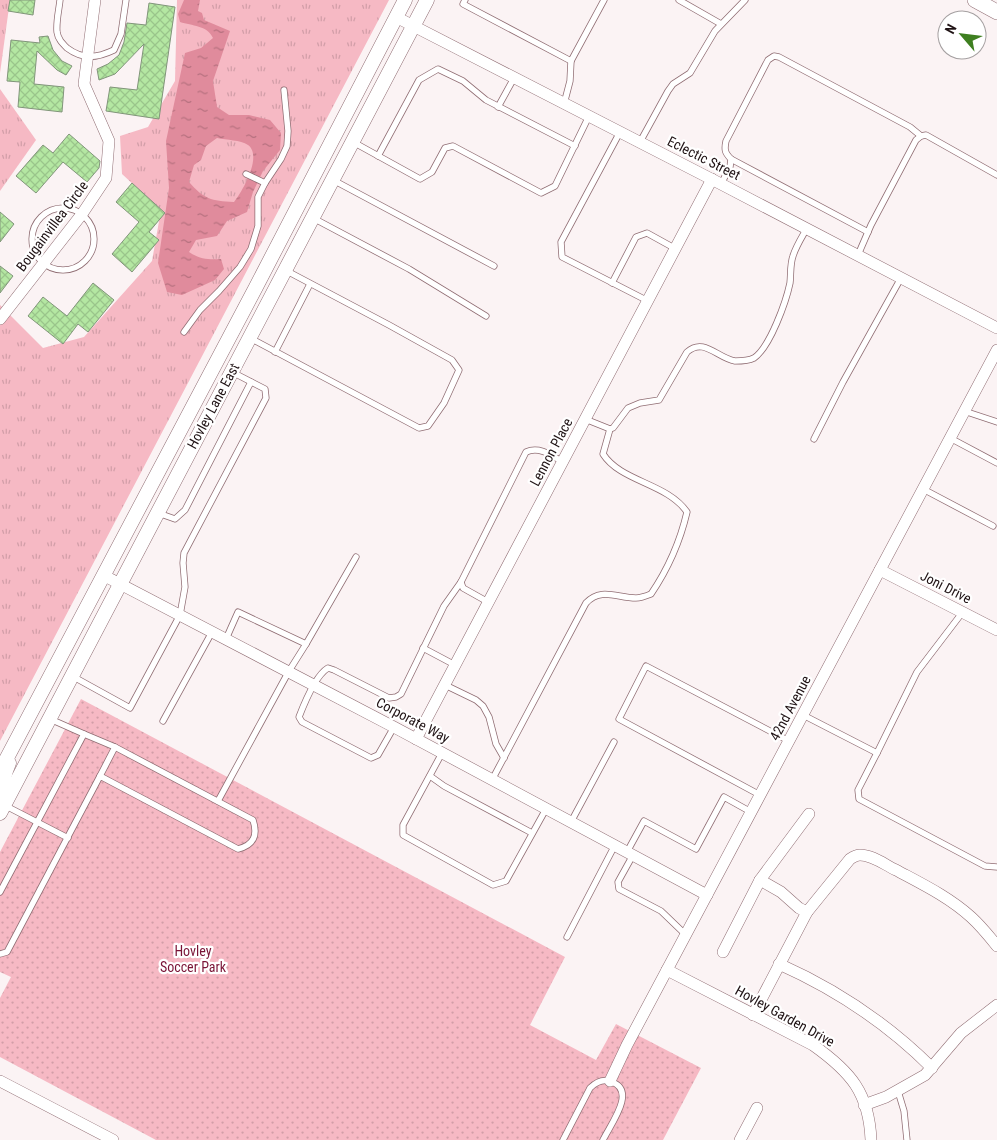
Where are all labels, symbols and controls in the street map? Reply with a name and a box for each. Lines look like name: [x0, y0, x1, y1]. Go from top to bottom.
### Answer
north arrow: [937, 10, 987, 60]
text: N: [941, 21, 960, 36]
street label: Eclectic Street: [665, 133, 743, 183]
street label: Bougainvillea Circle: [13, 177, 91, 274]
street label: Hovley Lane East: [184, 361, 242, 451]
street label: Lennon Place: [526, 415, 576, 489]
street label: Joni Drive: [918, 567, 974, 607]
street label: 42nd Avenue: [766, 672, 814, 743]
street label: Corporate Way: [374, 694, 453, 746]
park label: Hovley Soccer Park: [160, 943, 227, 975]
street label: Hovley Garden Drive: [733, 982, 838, 1050]

